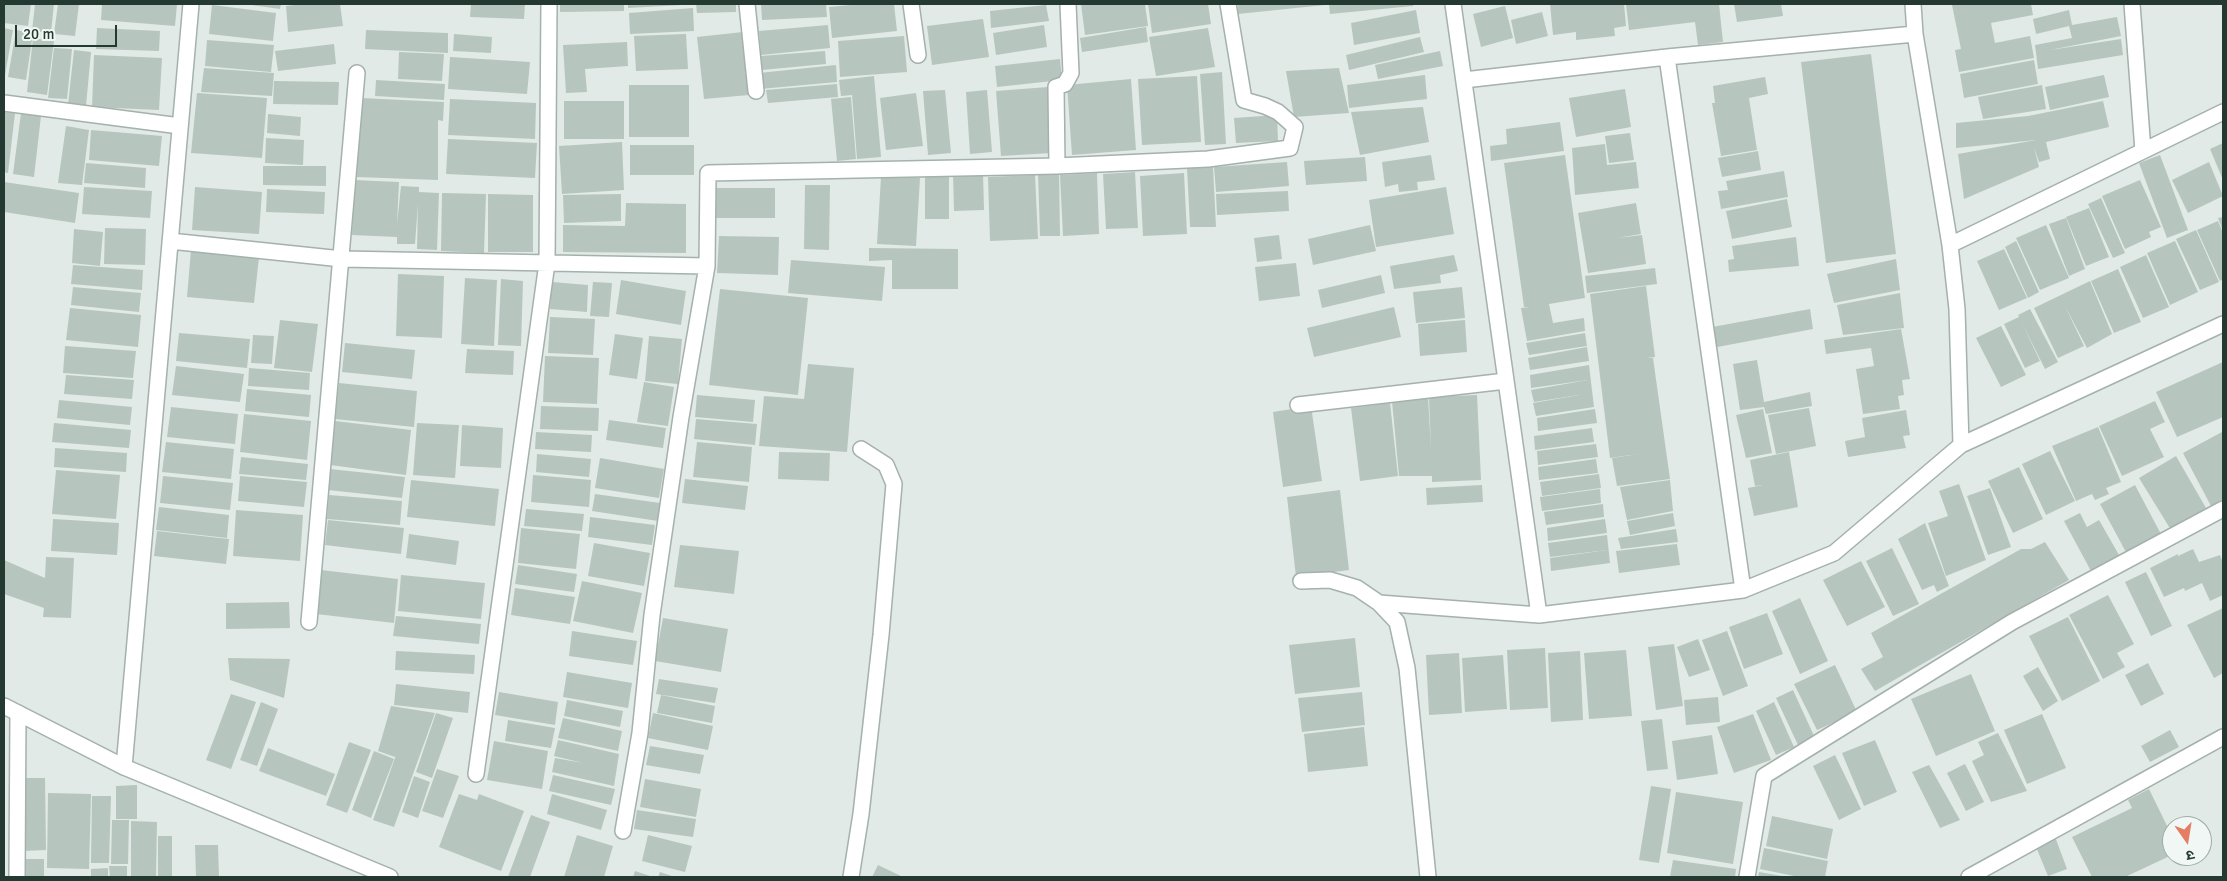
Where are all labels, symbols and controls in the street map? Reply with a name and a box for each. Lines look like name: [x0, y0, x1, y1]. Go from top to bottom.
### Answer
scale bar: [18, 15, 120, 47]
text: 20 m: [23, 25, 54, 43]
north arrow: [2162, 816, 2212, 866]
text: उ: [2184, 846, 2196, 864]

